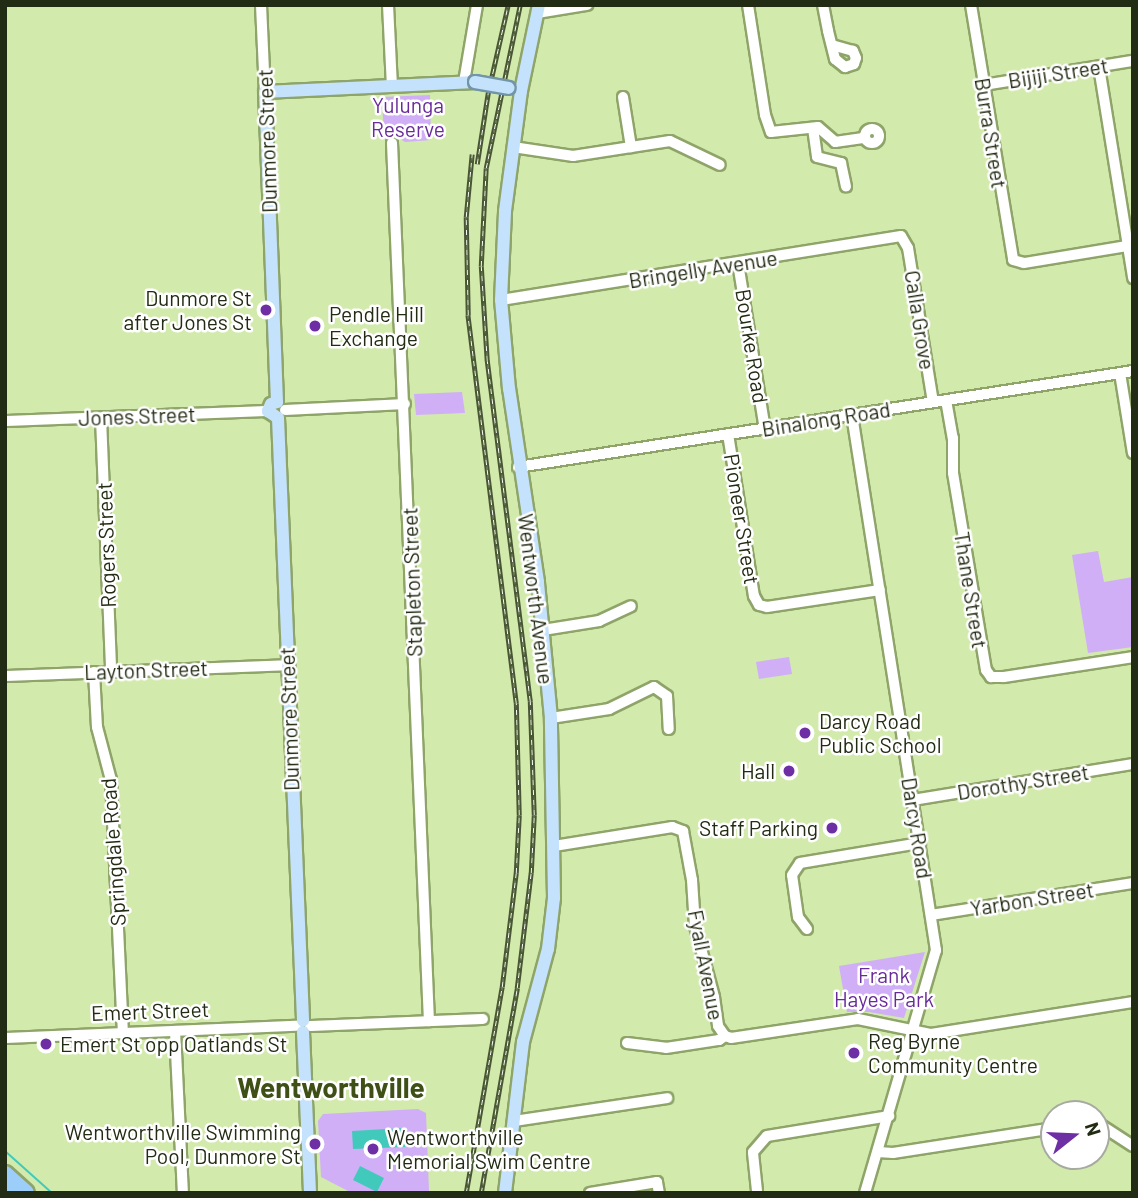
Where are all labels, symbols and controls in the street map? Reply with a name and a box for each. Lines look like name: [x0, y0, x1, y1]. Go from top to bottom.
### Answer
street label: Bijiji Street: [1006, 53, 1110, 93]
street label: Dunmore Street: [252, 69, 282, 213]
street label: Burra Street: [970, 76, 1012, 190]
park label: Yulunga Reserve: [371, 92, 445, 142]
street label: Bringelly Avenue: [627, 245, 779, 293]
street label: Calla Grove: [900, 269, 940, 371]
place label: Dunmore St after Jones St: [124, 285, 252, 335]
street label: Bourke Road: [731, 287, 773, 405]
place label: Pendle Hill Exchange: [329, 301, 424, 351]
marker: Dunmore St after Jones St: [258, 302, 274, 318]
marker: Pendle Hill Exchange: [307, 318, 323, 334]
street label: Binalong Road: [760, 396, 892, 442]
street label: Jones Street: [78, 401, 196, 431]
street label: Pioneer Street: [719, 452, 765, 586]
street label: Rogers Street: [91, 482, 121, 608]
street label: Stapleton Street: [397, 507, 427, 657]
street label: Wentworth Avenue: [513, 512, 559, 686]
street label: Thane Street: [949, 530, 993, 650]
street label: Dunmore Street: [274, 647, 304, 791]
street label: Layton Street: [84, 655, 208, 685]
place label: Darcy Road Public School: [819, 708, 942, 758]
marker: Darcy Road Public School: [797, 725, 813, 741]
place label: Hall: [741, 758, 775, 784]
street label: Dorothy Street: [955, 759, 1091, 805]
marker: Hall: [781, 763, 797, 779]
street label: Darcy Road: [897, 776, 937, 880]
street label: Springdale Road: [95, 777, 131, 927]
place label: Staff Parking: [699, 815, 818, 841]
marker: Staff Parking: [824, 820, 840, 836]
street label: Yarbon Street: [968, 877, 1096, 921]
street label: Fyall Avenue: [683, 908, 729, 1022]
park label: Frank Hayes Park: [834, 962, 934, 1012]
street label: Emert Street: [90, 996, 210, 1026]
place label: Reg Byrne Community Centre: [868, 1028, 1038, 1078]
place label: Emert St opp Oatlands St: [60, 1031, 287, 1057]
marker: Emert St opp Oatlands St: [38, 1036, 54, 1052]
marker: Reg Byrne Community Centre: [846, 1045, 862, 1061]
district label: Wentworthville: [237, 1070, 425, 1104]
north arrow: [1040, 1100, 1110, 1170]
place label: Wentworthville Swimming Pool, Dunmore St: [65, 1119, 301, 1169]
text: N: [1081, 1119, 1106, 1139]
place label: Wentworthville Memorial Swim Centre: [387, 1124, 591, 1174]
marker: Wentworthville Swimming Pool, Dunmore St: [307, 1136, 323, 1152]
marker: Wentworthville Memorial Swim Centre: [365, 1141, 381, 1157]

